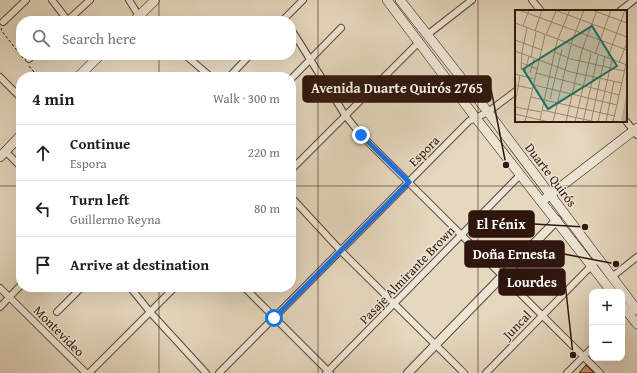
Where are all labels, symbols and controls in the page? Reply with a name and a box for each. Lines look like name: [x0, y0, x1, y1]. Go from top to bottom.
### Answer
inset map: [515, 10, 627, 122]
search box: [16, 16, 296, 60]
icon: search: [30, 27, 52, 49]
text: Search here: [62, 28, 136, 49]
callout: Avenida Duarte Quirós 2765: [303, 76, 491, 102]
text: Avenida Duarte Quirós 2765: [311, 78, 483, 98]
text: 4 min: [32, 86, 74, 111]
text: Walk · 300 m: [213, 89, 280, 108]
route end: [352, 126, 370, 144]
street label: Espora: [404, 131, 444, 171]
text: Continue: [70, 133, 131, 154]
street label: Duarte Quirós: [521, 139, 581, 211]
icon: ahead: [32, 142, 54, 164]
text: 220 m: [248, 143, 280, 162]
text: Espora: [70, 154, 107, 173]
text: Turn left: [70, 189, 129, 210]
icon: left: [32, 198, 54, 220]
text: 80 m: [254, 199, 280, 218]
text: Guillermo Reyna: [70, 210, 161, 229]
callout: El Fénix: [469, 211, 534, 237]
text: El Fénix: [476, 214, 526, 234]
street label: Pasaje Almirante Brown: [355, 221, 460, 329]
callout: Doña Ernesta: [465, 241, 564, 267]
text: Doña Ernesta: [473, 244, 556, 264]
icon: arrive: [32, 254, 54, 276]
text: Arrive at destination: [70, 254, 209, 275]
callout: Lourdes: [499, 269, 565, 295]
text: Lourdes: [507, 272, 557, 292]
map controls: [589, 289, 625, 361]
button: +: [589, 289, 625, 325]
street label: Montevideo: [29, 301, 89, 361]
street label: Juncal: [497, 306, 536, 345]
route start: [265, 309, 283, 327]
button: −: [589, 325, 625, 361]

